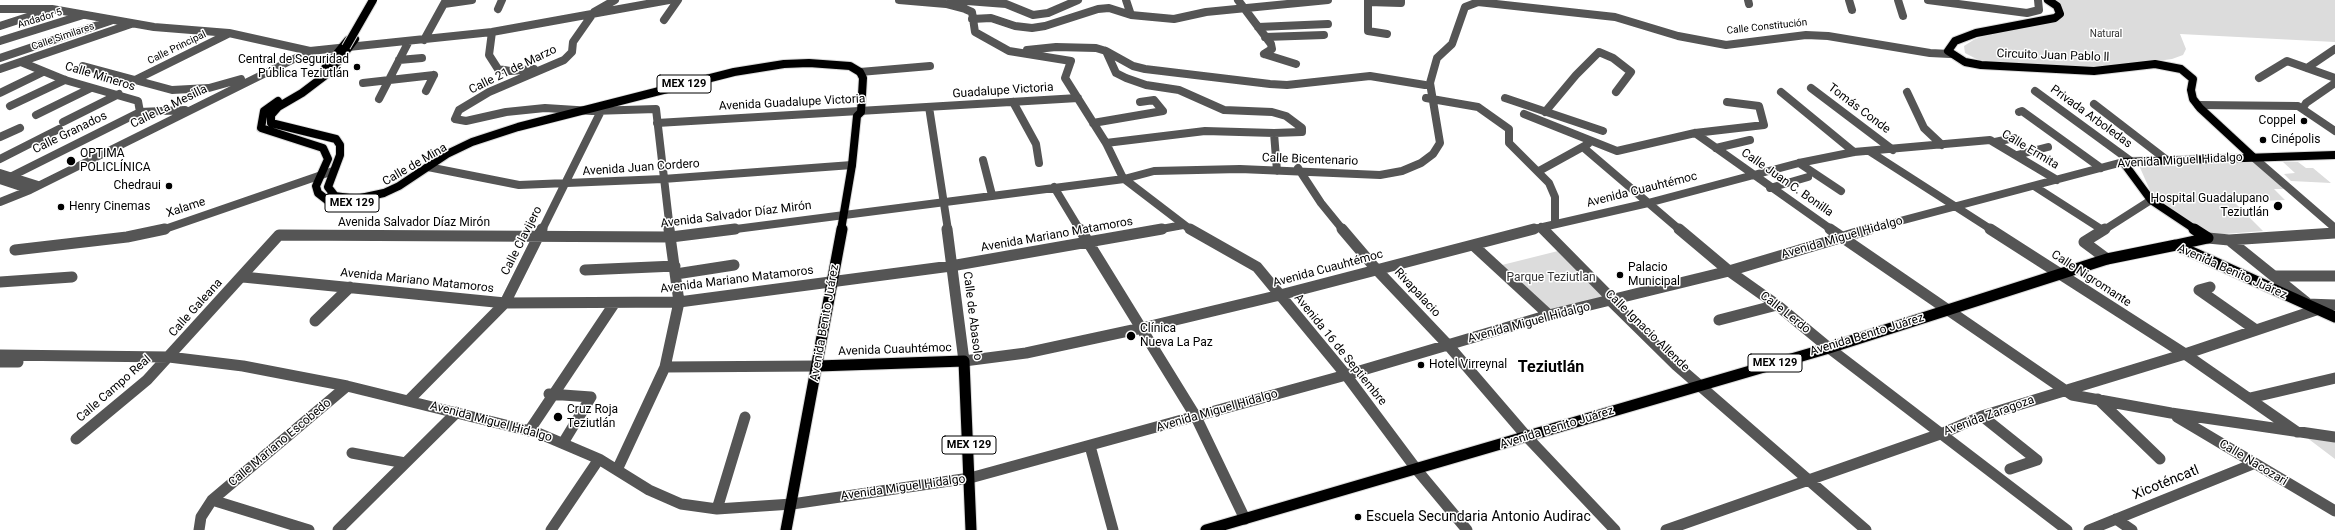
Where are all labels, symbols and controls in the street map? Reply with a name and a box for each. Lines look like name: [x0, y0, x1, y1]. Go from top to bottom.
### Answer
street label: Andador 5: [16, 7, 64, 31]
street label: Calle Constitución: [1726, 17, 1808, 37]
street label: Calle Similares: [30, 21, 96, 53]
park label: Natural: [2090, 28, 2122, 40]
street label: Calle Principal: [146, 29, 208, 67]
street label: Calle 21 de Marzo: [467, 43, 559, 97]
street label: Circuito Juan Pablo ll: [1996, 47, 2110, 65]
place label: Central de Seguridad Pública Teziutlán: [238, 53, 349, 81]
street label: Calle Mineros: [63, 59, 137, 95]
marker: Central de Seguridad Pública Teziutlán: [352, 62, 362, 72]
road number: MEX 129: [657, 75, 711, 93]
street label: Guadalupe Victoria: [952, 80, 1054, 102]
street label: Tomás Conde: [1825, 81, 1893, 137]
street label: Calle La Mesilla: [128, 82, 210, 132]
street label: Privada Arboledas: [2047, 83, 2135, 151]
street label: Avenida Guadalupe Victoria: [718, 92, 866, 114]
street label: Calle Granados: [30, 109, 110, 157]
place label: Coppel: [2259, 114, 2296, 128]
marker: Coppel: [2299, 116, 2309, 126]
street label: Calle Ermita: [1999, 127, 2061, 173]
place label: Cinépolis: [2271, 133, 2320, 147]
marker: Cinépolis: [2258, 135, 2268, 145]
street label: Calle de Mina: [380, 141, 450, 189]
street label: Calle Juan C. Bonilla: [1738, 146, 1836, 220]
place label: OPTIMA POLICLÍNICA: [80, 147, 151, 175]
street label: Calle Bicentenario: [1262, 151, 1358, 169]
street label: Avenida Miguel Hidalgo: [2117, 151, 2243, 171]
marker: OPTIMA POLICLÍNICA: [65, 155, 77, 167]
street label: Avenida Juan Cordero: [582, 157, 700, 179]
street label: Avenida Cuauhtémoc: [1585, 169, 1699, 211]
place label: Chedraui: [114, 179, 161, 193]
marker: Chedraui: [164, 181, 174, 191]
place label: Hospital Guadalupano Teziutlán: [2151, 192, 2269, 220]
road number: MEX 129: [325, 194, 379, 212]
street label: Xalame: [165, 195, 207, 221]
street label: Avenida Salvador Díaz Mirón: [660, 199, 812, 231]
place label: Henry Cinemas: [69, 200, 150, 214]
marker: Hospital Guadalupano Teziutlán: [2272, 200, 2284, 212]
marker: Henry Cinemas: [56, 202, 66, 212]
street label: Calle Clavijero: [498, 204, 546, 278]
street label: Avenida Miguel Hidalgo: [1780, 214, 1904, 262]
street label: Avenida Mariano Matamoros: [980, 215, 1134, 255]
street label: Avenida Salvador Díaz Mirón: [338, 216, 490, 230]
street label: Avenida Benito Juárez: [2175, 241, 2289, 303]
street label: Avenida Cuauhtémoc: [1271, 247, 1385, 291]
street label: Calle Nigromante: [2048, 248, 2134, 310]
place label: Palacio Municipal: [1628, 261, 1680, 289]
street label: Avenida Mariano Matamoros: [660, 263, 814, 297]
street label: Avenida Benito Juárez: [808, 263, 842, 383]
street label: Avenida Mariano Matamoros: [340, 266, 494, 296]
street label: Rivapalacio: [1391, 266, 1443, 320]
marker: Palacio Municipal: [1615, 270, 1625, 280]
street label: Calle de Abasolo: [959, 271, 985, 361]
park label: Parque Teziutlan: [1506, 271, 1596, 285]
street label: Calle Galeana: [166, 276, 226, 340]
street label: Calle Ignacio Allende: [1602, 287, 1692, 375]
street label: Calle Lerdo: [1757, 289, 1813, 337]
street label: Avenida 16 de Septiembre: [1291, 291, 1389, 409]
street label: Avenida Miguel Hidalgo: [1466, 300, 1592, 346]
street label: Avenida Benito Juárez: [1808, 311, 1926, 359]
place label: Clínica Nueva La Paz: [1140, 322, 1213, 350]
marker: Clínica Nueva La Paz: [1125, 330, 1137, 342]
street label: Avenida Cuauhtémoc: [838, 341, 952, 359]
street label: Calle Campo Real: [74, 353, 154, 425]
road number: MEX 129: [1748, 354, 1802, 372]
place label: Hotel Virreynal: [1429, 358, 1507, 372]
district label: Teziutlán: [1518, 358, 1584, 378]
marker: Hotel Virreynal: [1416, 360, 1426, 370]
street label: Avenida Miguel Hidalgo: [1155, 387, 1279, 435]
street label: Avenida Zaragoza: [1942, 393, 2036, 439]
street label: Calle Mariano Escobedo: [226, 396, 334, 490]
street label: Avenida Miguel Hidalgo: [428, 399, 554, 445]
place label: Cruz Roja Teziutlán: [567, 403, 618, 431]
street label: Avenida Benito Juárez: [1498, 404, 1616, 452]
marker: Cruz Roja Teziutlán: [552, 411, 564, 423]
road number: MEX 129: [942, 436, 996, 454]
street label: Calle Nacozari: [2216, 437, 2290, 489]
street label: Xicoténcatl: [2130, 462, 2202, 504]
street label: Avenida Miguel Hidalgo: [840, 472, 966, 504]
place label: Escuela Secundaria Antonio Audirac: [1366, 509, 1591, 525]
marker: Escuela Secundaria Antonio Audirac: [1353, 512, 1363, 522]

